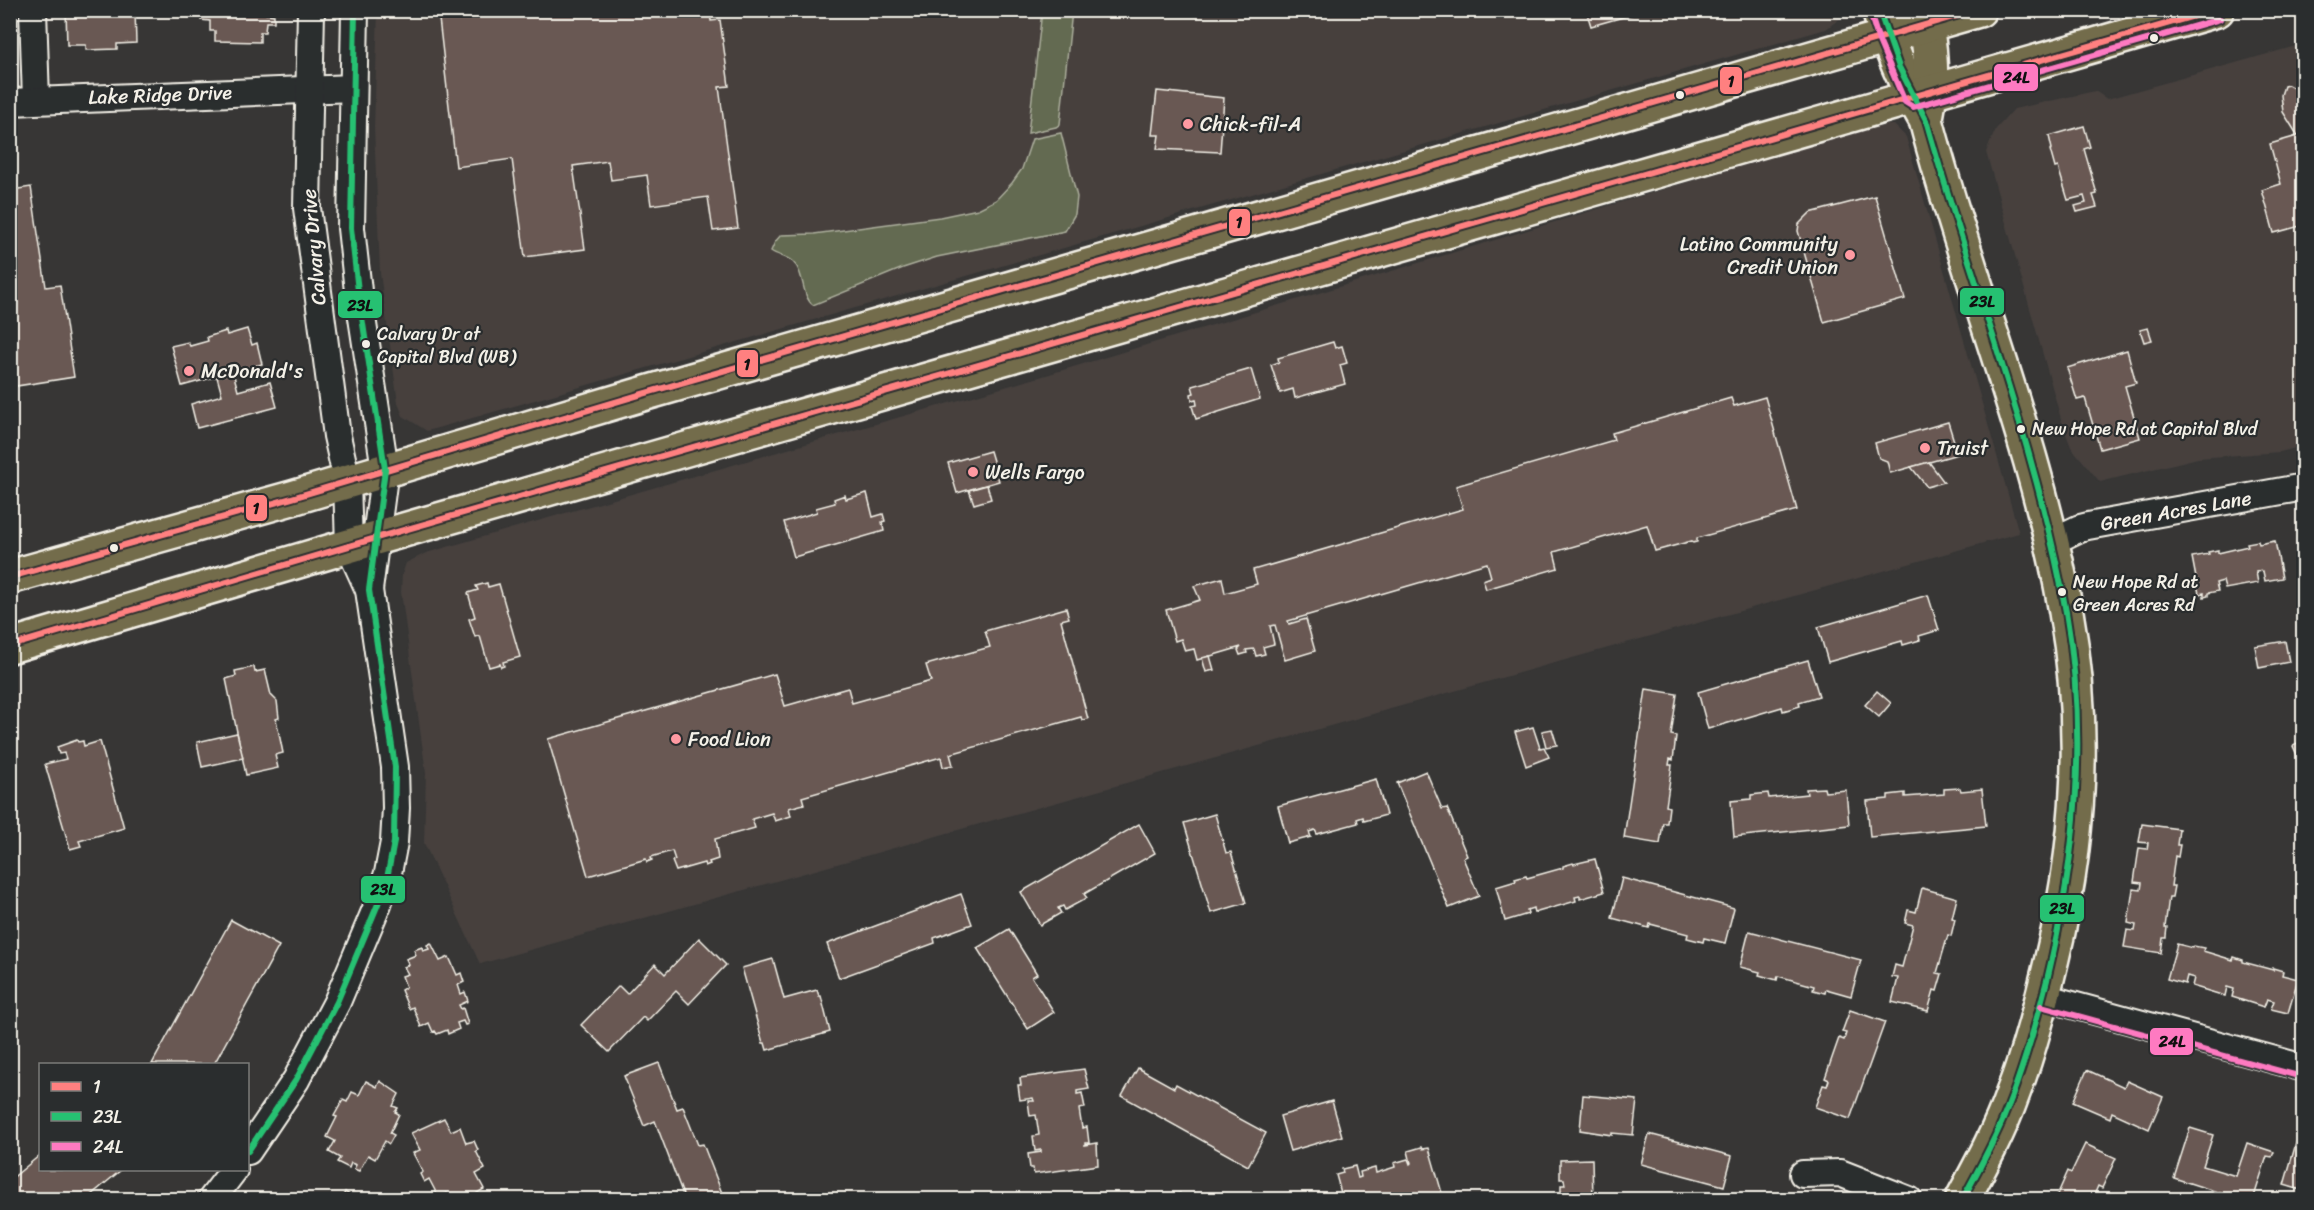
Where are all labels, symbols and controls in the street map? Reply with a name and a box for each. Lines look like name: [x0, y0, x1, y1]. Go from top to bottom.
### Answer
unlabelled marker: [2148, 32, 2160, 44]
line badge: 24L: [1993, 63, 2039, 92]
text: 24L: [2002, 63, 2030, 92]
line badge: 1: [1719, 66, 1743, 95]
text: 1: [1728, 67, 1735, 96]
street label: Lake Ridge Drive: [88, 75, 233, 115]
unlabelled marker: [1674, 89, 1686, 101]
place label: Chick-fil-A: [1200, 107, 1301, 142]
marker: Chick-fil-A: [1181, 117, 1195, 131]
street label: Calvary Drive: [291, 187, 337, 307]
line badge: 1: [1228, 208, 1251, 237]
text: 1: [1236, 208, 1243, 237]
place label: Latino Community Credit Union: [1680, 227, 1839, 285]
marker: Latino Community Credit Union: [1843, 248, 1857, 262]
line badge: 23L: [1959, 287, 2005, 316]
text: 23L: [1968, 287, 1995, 316]
line badge: 23L: [337, 290, 383, 319]
text: 23L: [346, 291, 373, 320]
place label: Calvary Dr at Capital Blvd (WB): [377, 318, 517, 373]
marker: Calvary Dr at Capital Blvd (WB): [360, 338, 372, 350]
line badge: 1: [736, 349, 759, 378]
text: 1: [744, 350, 751, 379]
place label: McDonald's: [201, 354, 304, 389]
marker: McDonald's: [182, 364, 196, 378]
place label: New Hope Rd at Capital Blvd: [2032, 413, 2259, 445]
marker: New Hope Rd at Capital Blvd: [2015, 423, 2027, 435]
place label: Truist: [1937, 431, 1989, 466]
marker: Truist: [1918, 441, 1932, 455]
place label: Wells Fargo: [985, 455, 1085, 490]
marker: Wells Fargo: [966, 465, 980, 479]
street label: Green Acres Lane: [2098, 480, 2254, 542]
line badge: 1: [245, 494, 268, 522]
text: 1: [253, 494, 260, 523]
unlabelled marker: [108, 542, 120, 554]
place label: New Hope Rd at Green Acres Rd: [2073, 566, 2199, 621]
marker: New Hope Rd at Green Acres Rd: [2056, 586, 2068, 598]
place label: Food Lion: [688, 722, 771, 757]
marker: Food Lion: [669, 732, 683, 746]
line badge: 23L: [360, 875, 406, 904]
text: 23L: [369, 875, 396, 904]
line badge: 23L: [2039, 894, 2085, 923]
text: 23L: [2048, 894, 2075, 923]
line badge: 24L: [2149, 1027, 2194, 1056]
text: 24L: [2158, 1027, 2186, 1056]
legend: [39, 1063, 249, 1171]
text: 1: [93, 1071, 101, 1103]
text: 23L: [93, 1101, 122, 1133]
text: 24L: [93, 1131, 124, 1163]

